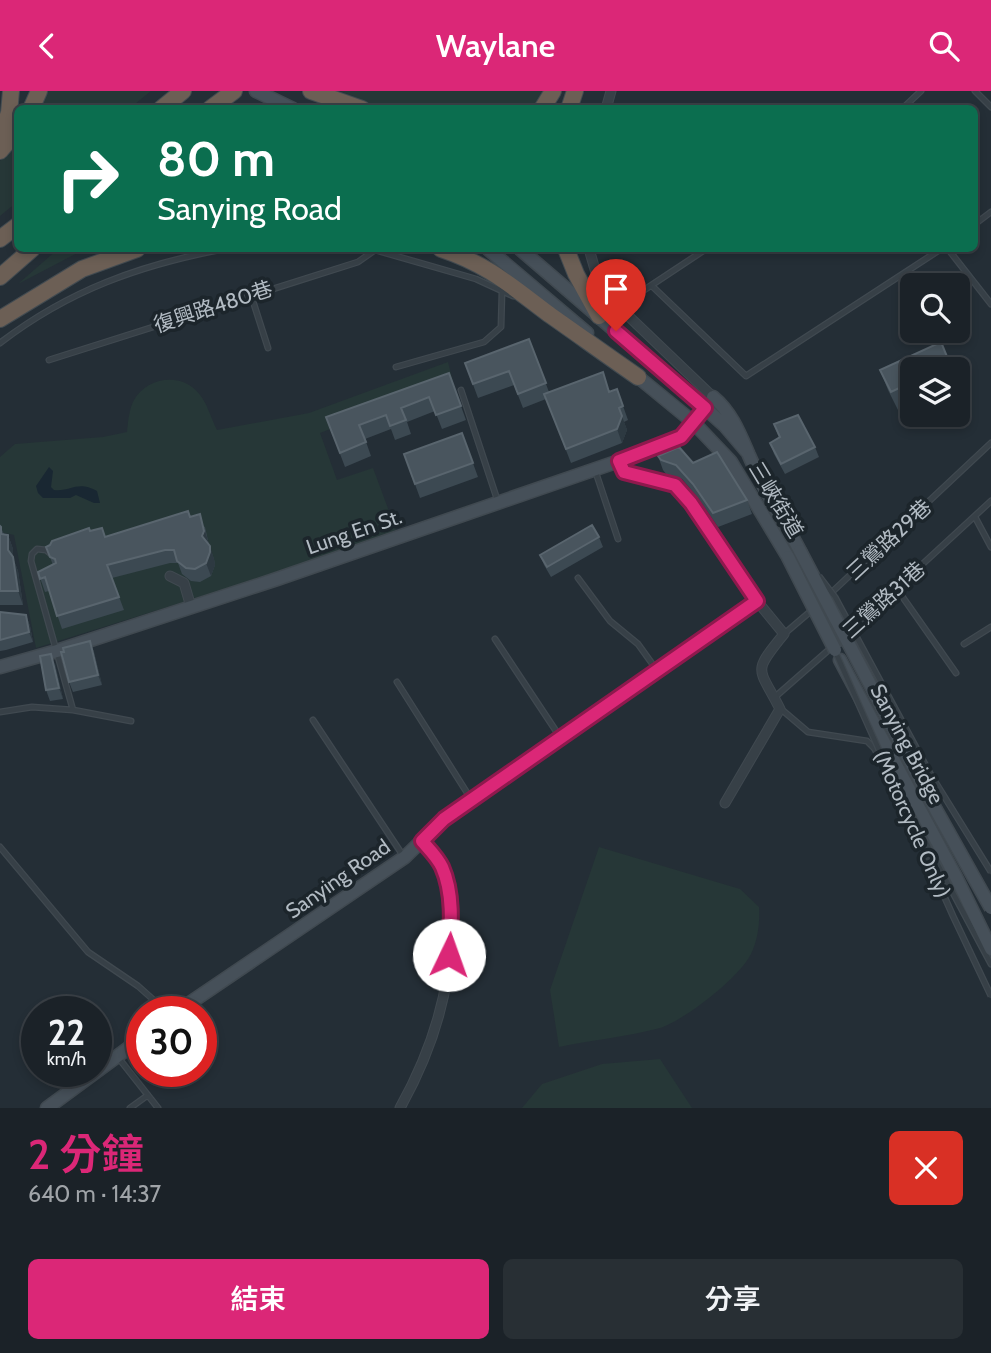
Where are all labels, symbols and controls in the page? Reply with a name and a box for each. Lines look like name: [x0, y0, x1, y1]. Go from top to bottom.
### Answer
text: Waylane: [436, 26, 555, 65]
icon: back: [28, 27, 66, 65]
icon: search: [925, 27, 963, 65]
text: 80 m: [157, 129, 275, 188]
icon: right: [42, 133, 133, 224]
text: Sanying Road: [157, 189, 342, 228]
pin: [586, 259, 646, 331]
icon: arrive: [597, 270, 635, 308]
map controls: [900, 273, 970, 427]
button: search: [900, 273, 970, 343]
street label: 復興路480巷: [150, 276, 275, 337]
button: layers: [900, 357, 970, 427]
street label: 三峽街道: [744, 457, 809, 542]
street label: 三鶯路29巷: [841, 494, 936, 585]
street label: Lung En St.: [303, 503, 405, 560]
street label: 三鶯路31巷: [837, 556, 930, 643]
street label: Sanying Bridge: [865, 680, 950, 808]
street label: (Motorcycle Only): [869, 746, 956, 901]
street label: Sanying Road: [281, 834, 395, 924]
position arrow: [412, 918, 486, 992]
speed limit sign: 30: [126, 996, 217, 1087]
text: 22: [48, 1011, 85, 1054]
text: km/h: [47, 1048, 86, 1070]
text: 2 分鐘: [28, 1128, 144, 1180]
button: close: [889, 1131, 963, 1205]
text: 640 m · 14:37: [28, 1180, 161, 1208]
button: 結束: [28, 1259, 489, 1339]
button: 分享: [503, 1259, 963, 1339]

